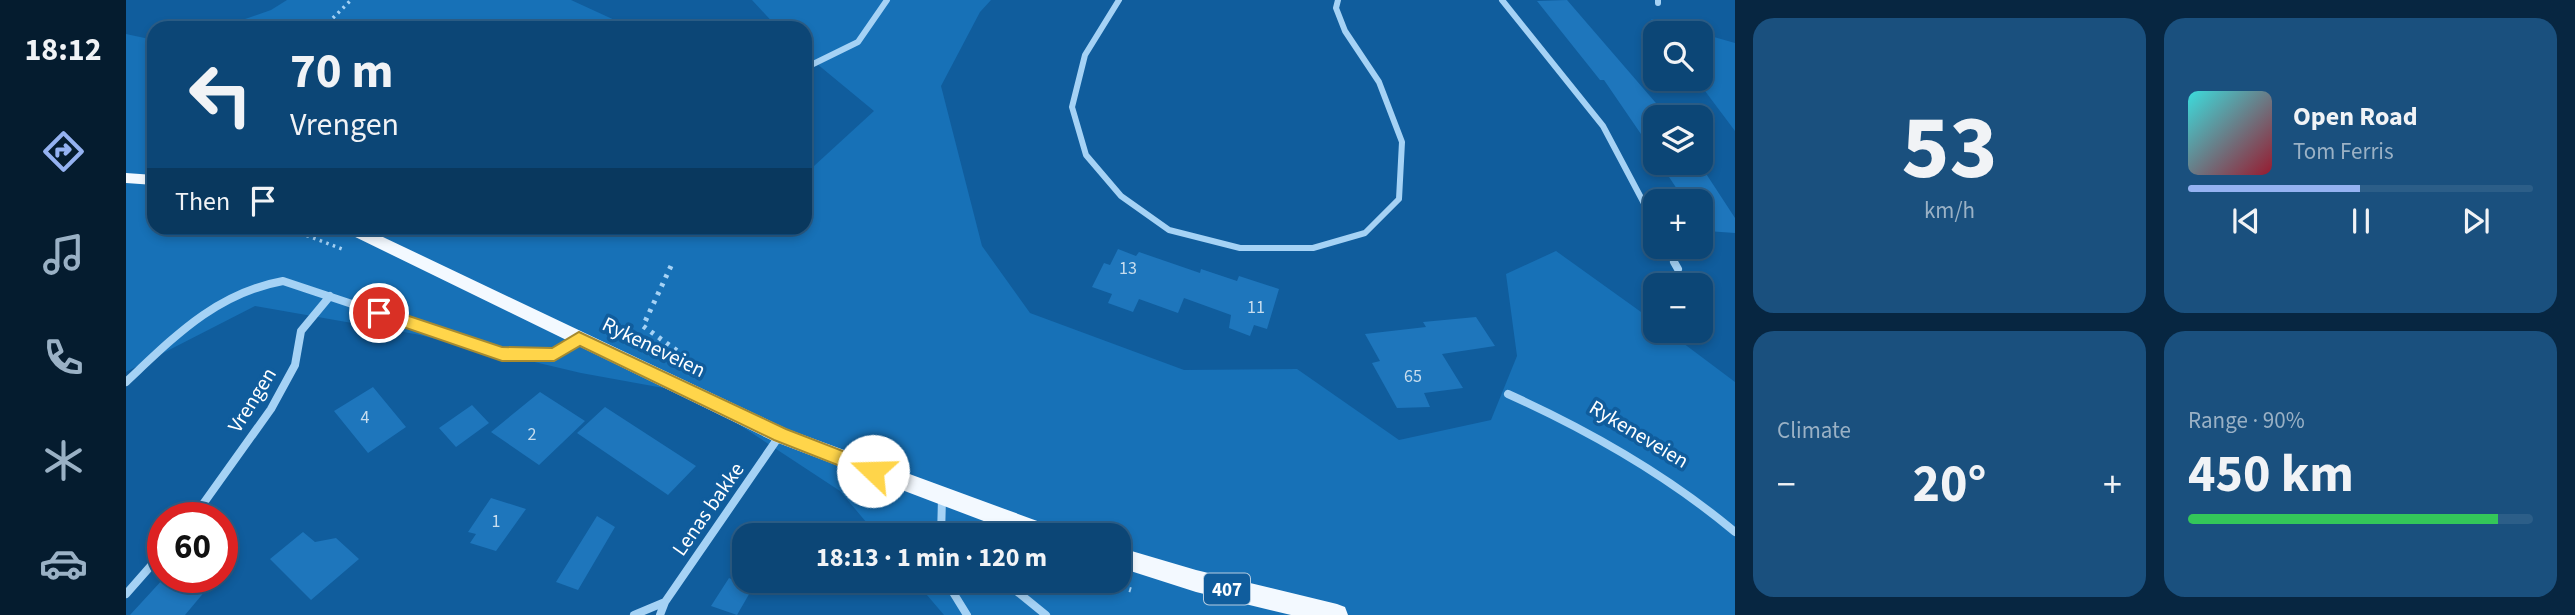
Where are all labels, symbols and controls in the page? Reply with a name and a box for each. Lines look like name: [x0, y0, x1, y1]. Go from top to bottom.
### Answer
map controls: [1643, 21, 1713, 343]
button: search: [1643, 21, 1713, 91]
text: 18:12: [24, 27, 102, 73]
text: 70 m: [290, 37, 394, 107]
icon: left: [175, 49, 266, 140]
text: 53: [1901, 84, 1998, 213]
text: Open Road: [2293, 98, 2418, 135]
text: Vrengen: [290, 102, 399, 148]
button: layers: [1643, 105, 1713, 175]
icon: directions: [39, 127, 88, 176]
text: Tom Ferris: [2293, 135, 2394, 168]
icon: arrive: [244, 182, 282, 220]
text: Then: [175, 183, 230, 220]
button: +: [1643, 189, 1713, 259]
text: km/h: [1924, 194, 1975, 227]
icon: previous: [2227, 202, 2265, 240]
icon: pause: [2342, 202, 2380, 240]
icon: next: [2457, 202, 2495, 240]
icon: music: [39, 230, 88, 279]
house number: 13: [1119, 256, 1137, 281]
button: −: [1643, 273, 1713, 343]
pin: [349, 283, 409, 343]
icon: arrive: [360, 294, 398, 332]
house number: 11: [1247, 295, 1265, 320]
street label: Rykeneveien: [597, 309, 711, 385]
icon: phone: [39, 333, 88, 382]
street label: Vrengen: [220, 362, 284, 438]
house number: 65: [1404, 364, 1422, 389]
street label: Rykeneveien: [1584, 392, 1694, 476]
text: Range · 90%: [2188, 404, 2305, 437]
house number: 4: [361, 405, 370, 430]
text: Climate: [1777, 414, 1851, 447]
house number: 2: [528, 422, 537, 447]
position arrow: [836, 434, 910, 508]
icon: climate: [39, 436, 88, 485]
text: 450 km: [2188, 438, 2354, 512]
text: 20°: [1913, 448, 1986, 522]
street label: Lenas bakke: [665, 456, 751, 562]
text: −: [1777, 458, 1796, 512]
text: +: [2103, 458, 2122, 512]
speed limit sign: 60: [147, 502, 238, 593]
house number: 1: [492, 509, 500, 534]
icon: car: [39, 539, 88, 588]
text: 18:13 · 1 min · 120 m: [816, 539, 1047, 576]
road number: 407: [1204, 574, 1250, 604]

